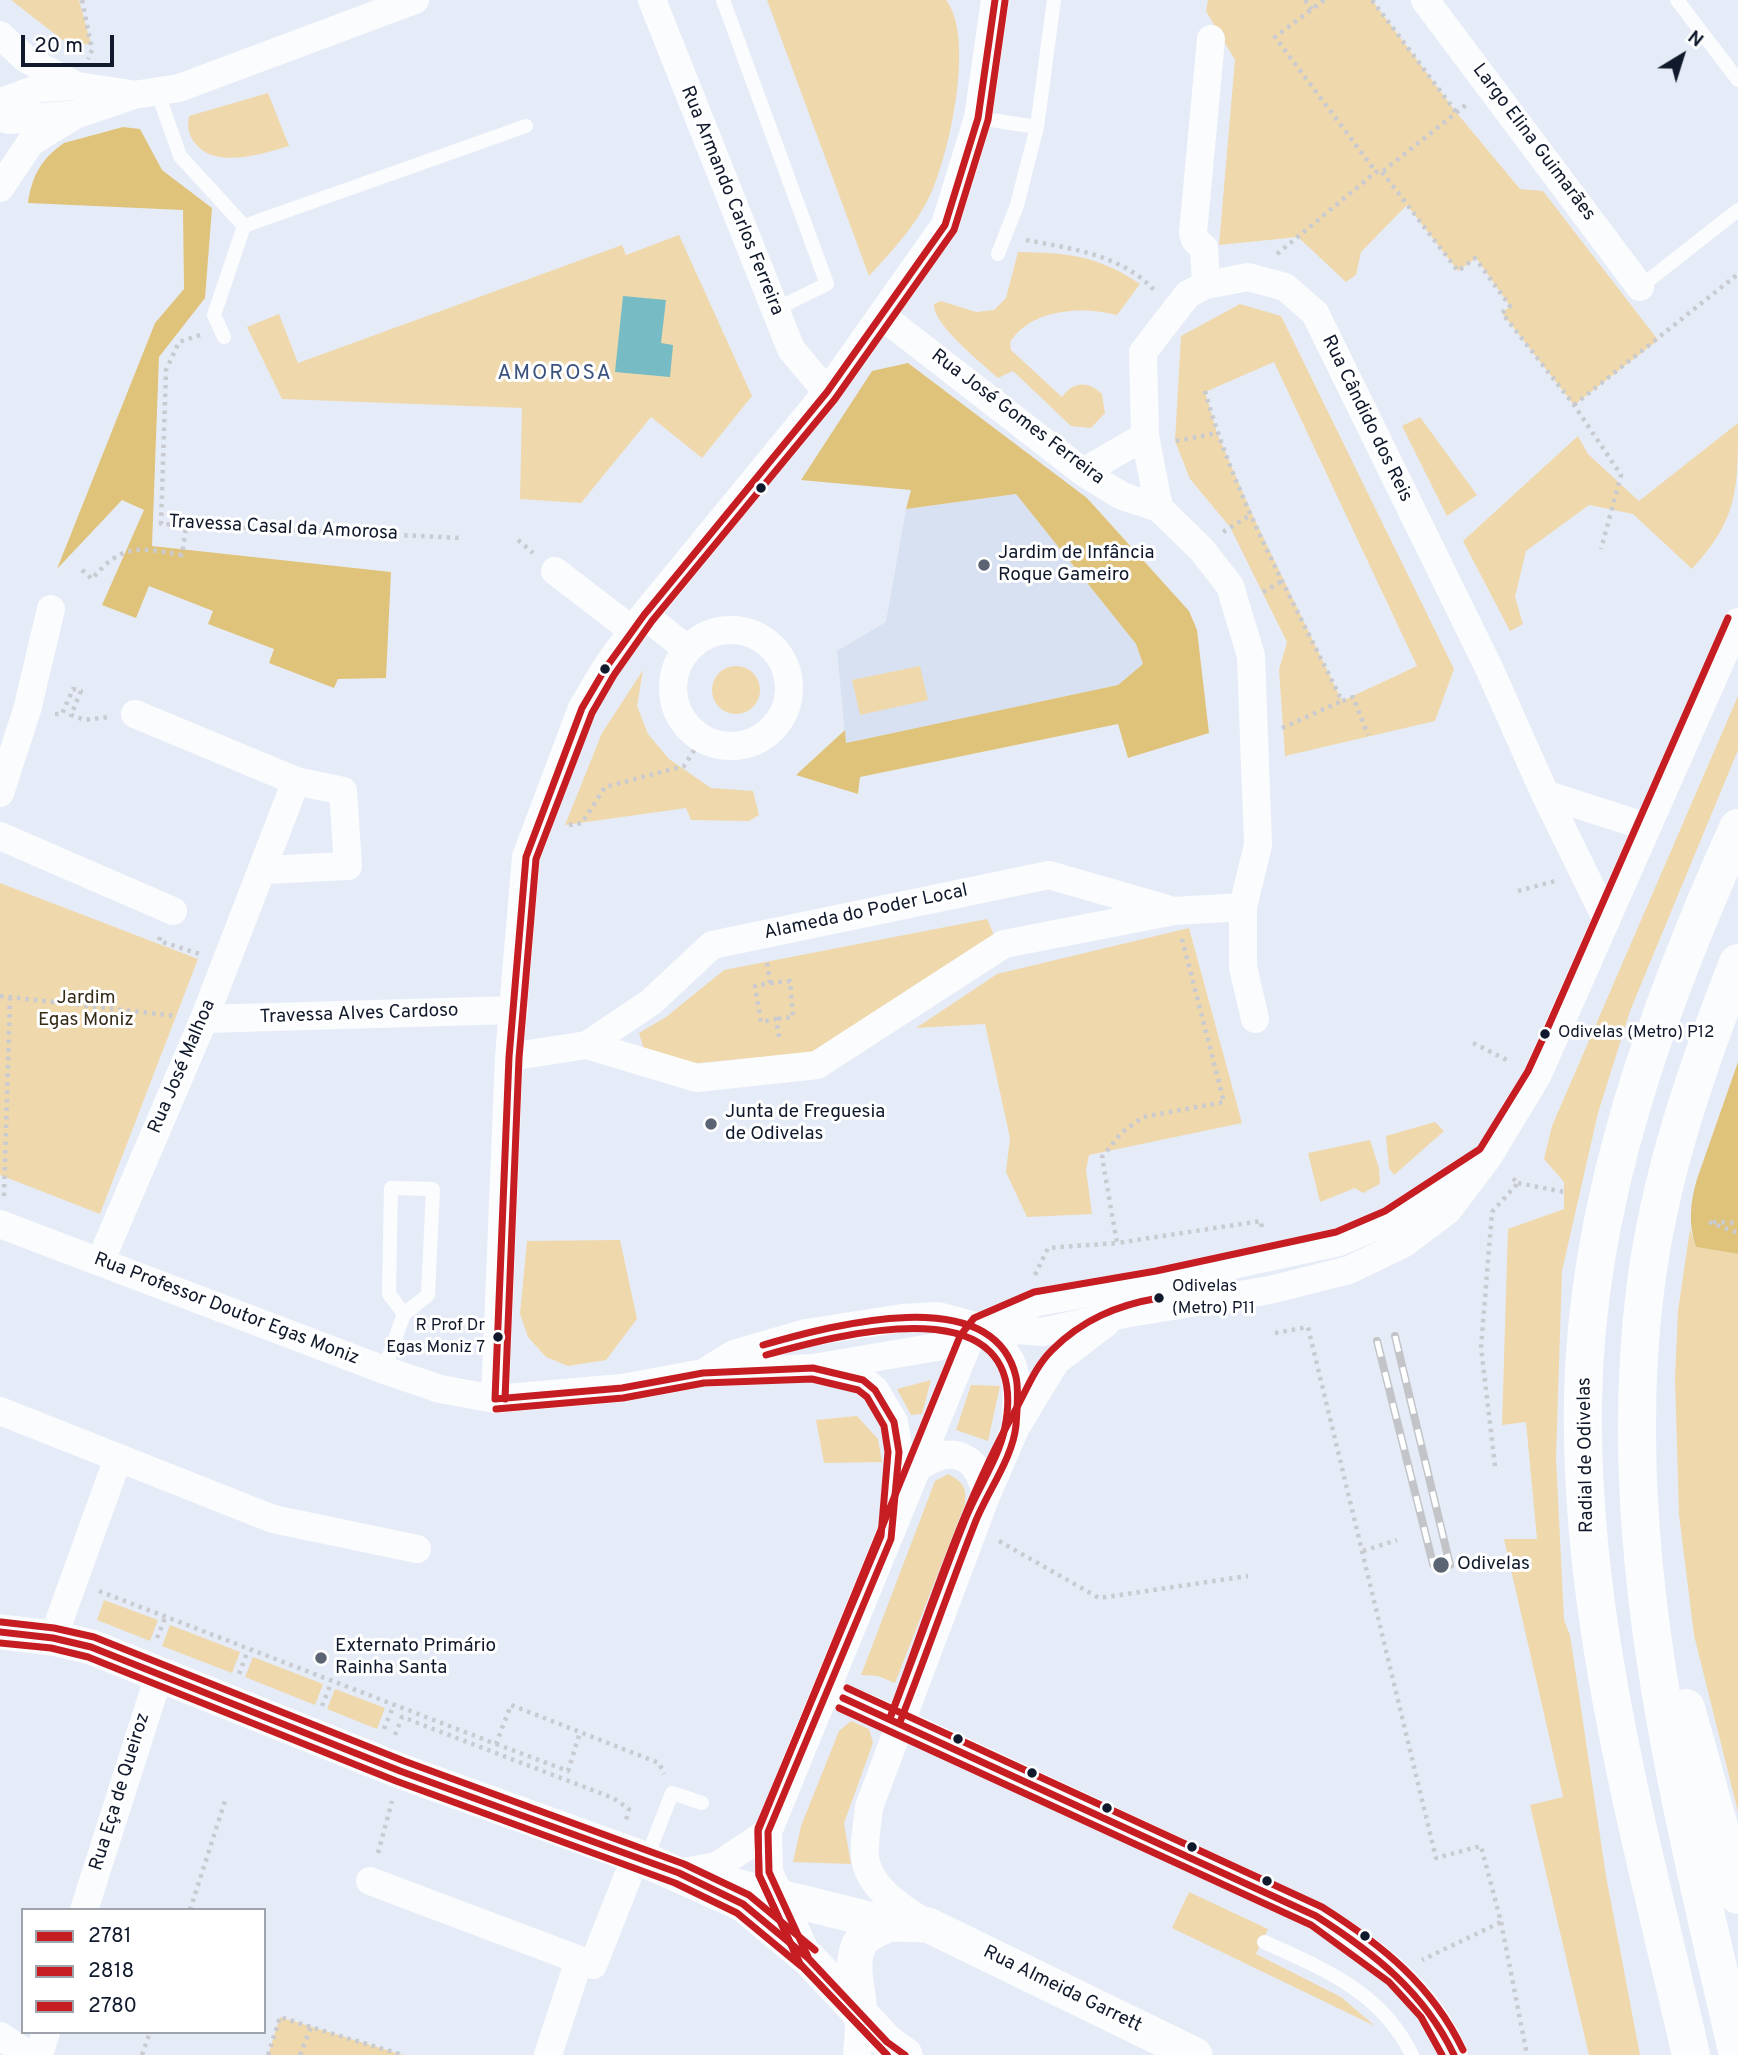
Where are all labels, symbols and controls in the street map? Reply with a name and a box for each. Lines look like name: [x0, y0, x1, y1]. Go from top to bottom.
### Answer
scale bar: [24, 21, 117, 65]
north arrow: [1647, 21, 1717, 91]
text: N: [1682, 26, 1708, 53]
text: 20 m: [34, 33, 83, 60]
street label: Largo Elina Guimarães: [1466, 60, 1600, 226]
street label: Rua Armando Carlos Ferreira: [674, 83, 788, 319]
street label: Rua Cândido dos Reis: [1316, 332, 1416, 506]
street label: Rua José Gomes Ferreira: [926, 345, 1108, 491]
district label: AMOROSA: [498, 362, 612, 388]
unlabelled marker: [754, 481, 768, 495]
street label: Travessa Casal da Amorosa: [168, 512, 398, 546]
place label: Jardim de Infância Roque Gameiro: [998, 543, 1155, 587]
marker: Jardim de Infância Roque Gameiro: [976, 557, 992, 573]
unlabelled marker: [598, 662, 612, 676]
street label: Alameda do Poder Local: [762, 880, 970, 946]
park label: Jardim Egas Moniz: [38, 988, 134, 1032]
street label: Rua José Malhoa: [144, 997, 222, 1137]
street label: Travessa Alves Cardoso: [259, 1000, 459, 1030]
place label: Odivelas (Metro) P12: [1558, 1024, 1714, 1044]
marker: Odivelas (Metro) P12: [1538, 1027, 1552, 1041]
place label: Junta de Freguesia de Odivelas: [725, 1102, 885, 1146]
marker: Junta de Freguesia de Odivelas: [703, 1116, 719, 1132]
street label: Rua Professor Doutor Egas Moniz: [90, 1249, 362, 1371]
place label: Odivelas (Metro) P11: [1172, 1278, 1255, 1318]
marker: Odivelas (Metro) P11: [1152, 1291, 1166, 1305]
place label: R Prof Dr Egas Moniz 7: [386, 1317, 485, 1357]
marker: R Prof Dr Egas Moniz 7: [491, 1330, 505, 1344]
street label: Radial de Odivelas: [1574, 1377, 1600, 1533]
place label: Odivelas: [1457, 1554, 1530, 1576]
marker: Odivelas: [1431, 1555, 1451, 1575]
place label: Externato Primário Rainha Santa: [335, 1636, 496, 1680]
marker: Externato Primário Rainha Santa: [313, 1650, 329, 1666]
street label: Rua Eça de Queiroz: [86, 1710, 156, 1874]
unlabelled marker: [951, 1732, 965, 1746]
unlabelled marker: [1025, 1766, 1039, 1780]
unlabelled marker: [1100, 1801, 1114, 1815]
unlabelled marker: [1185, 1840, 1199, 1854]
unlabelled marker: [1260, 1874, 1274, 1888]
legend: [21, 1908, 266, 2034]
text: 2781: [88, 1923, 132, 1950]
unlabelled marker: [1358, 1929, 1372, 1943]
street label: Rua Almeida Garrett: [979, 1942, 1145, 2038]
text: 2818: [88, 1958, 134, 1985]
text: 2780: [88, 1993, 137, 2020]

